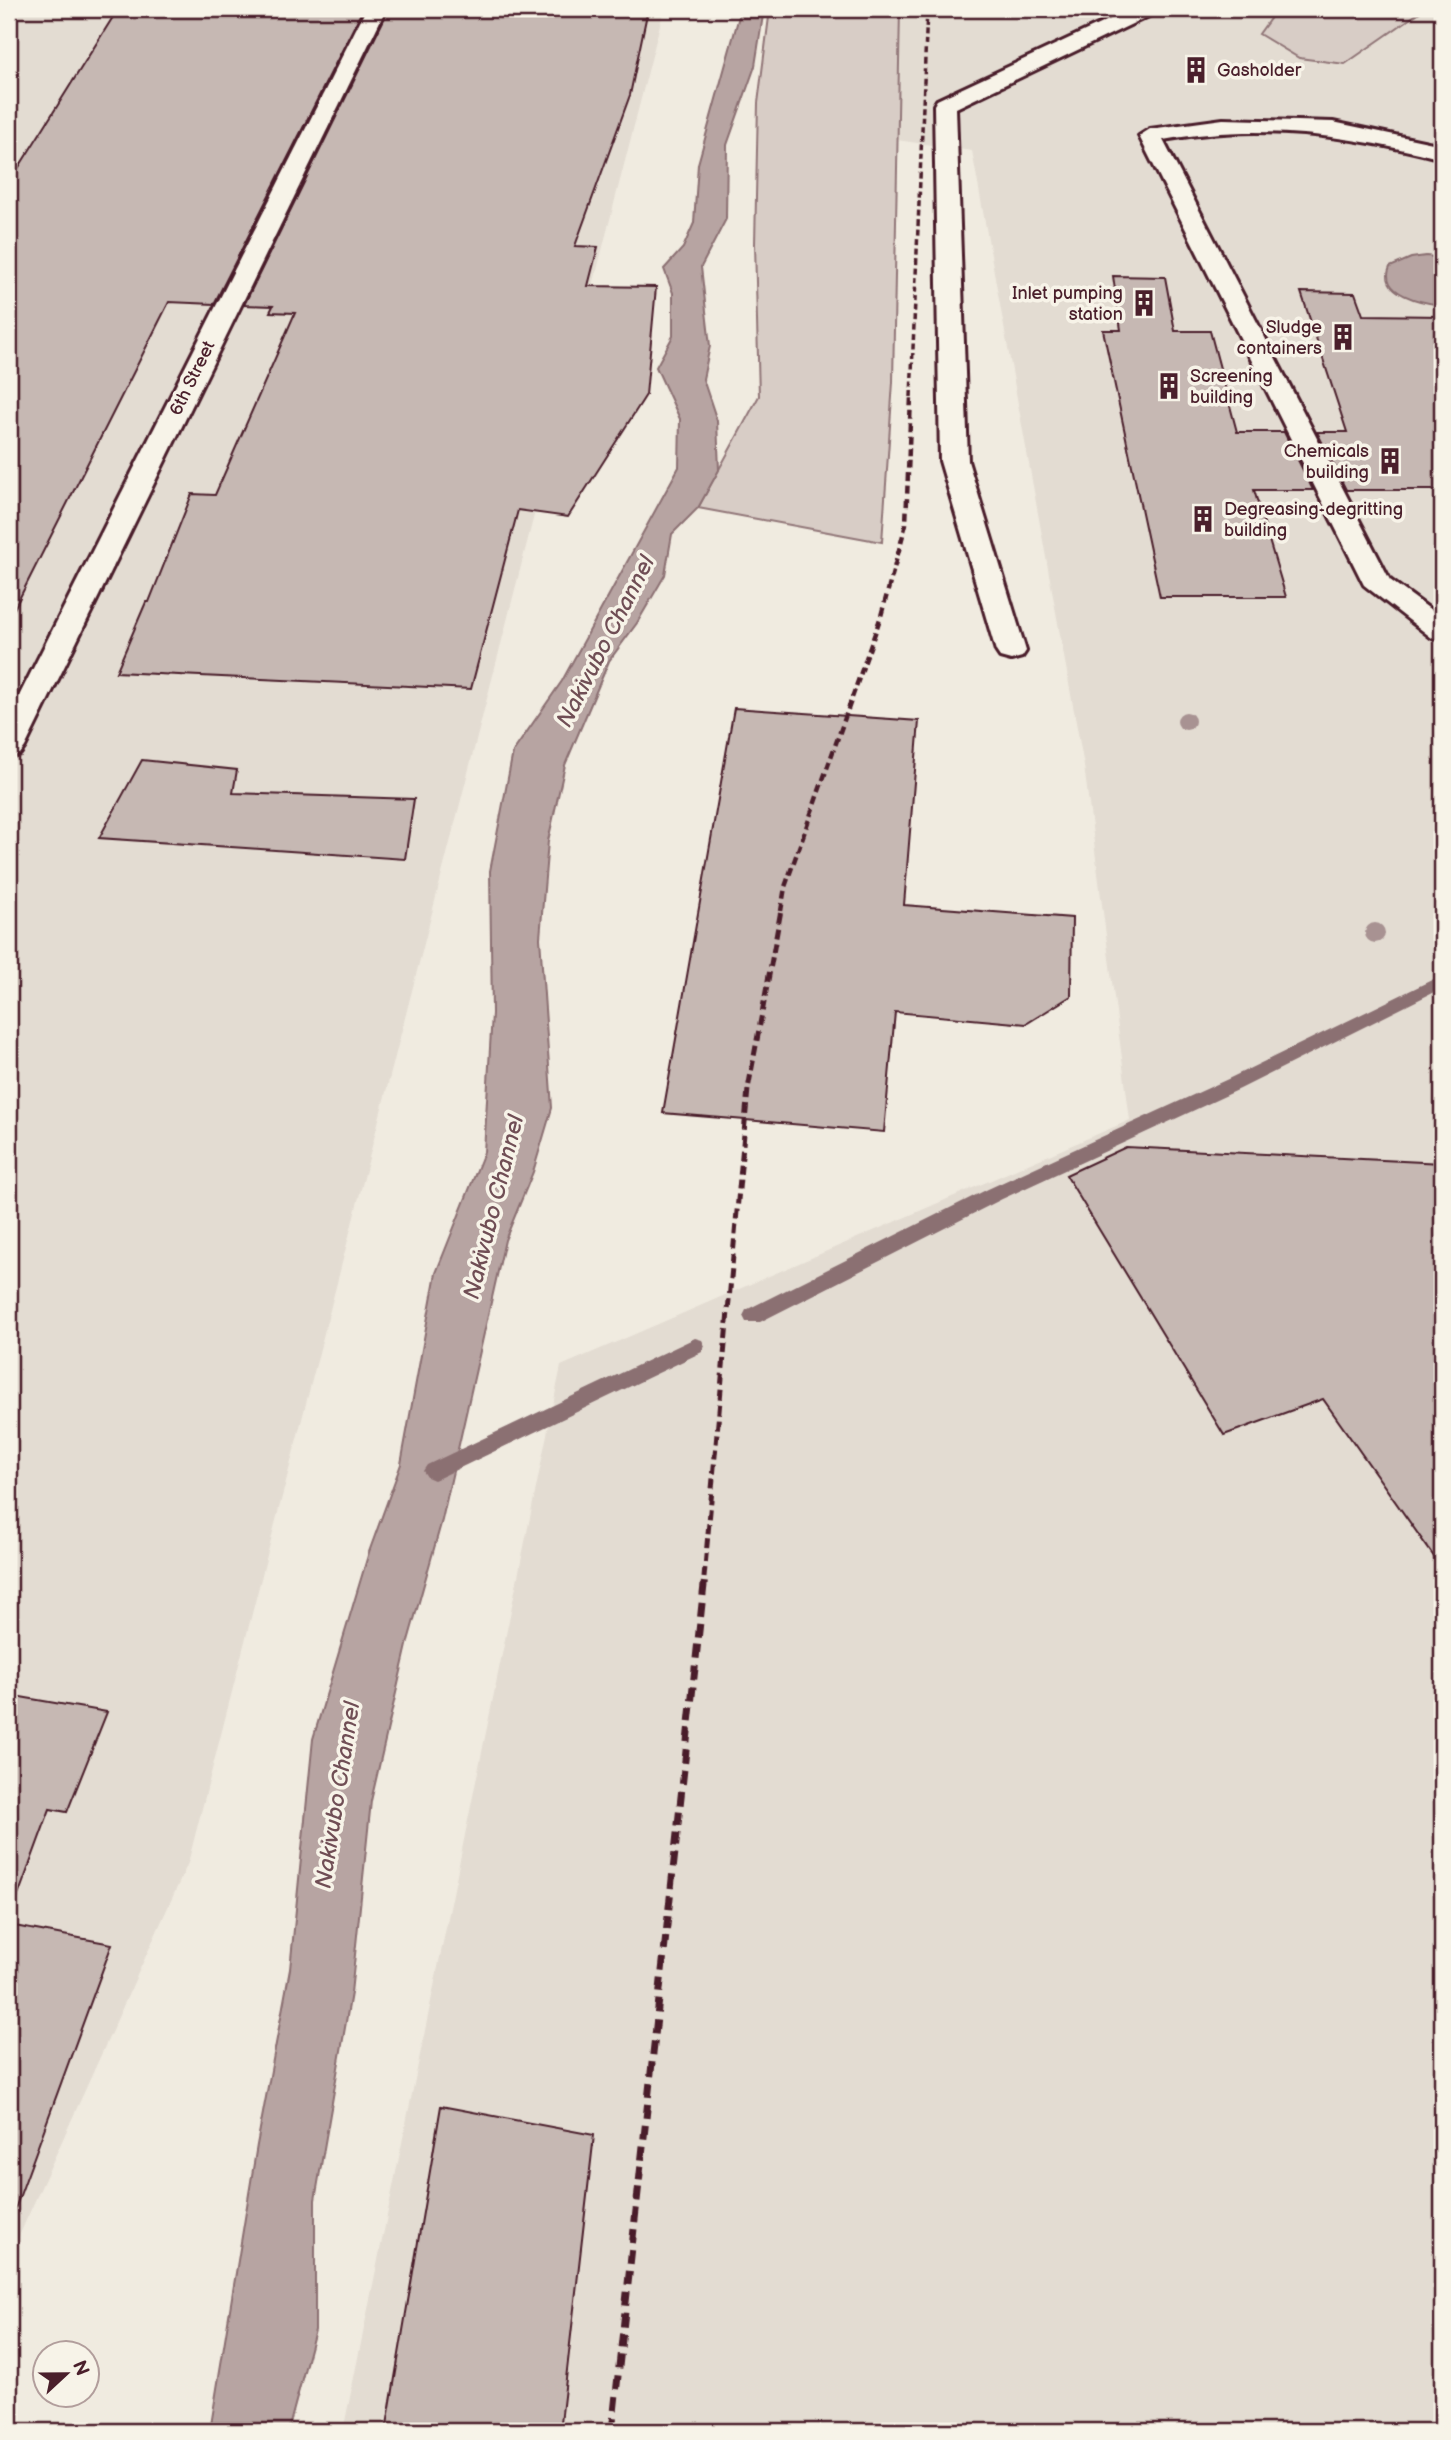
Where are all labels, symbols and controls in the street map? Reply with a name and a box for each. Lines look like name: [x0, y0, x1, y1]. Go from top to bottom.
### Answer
building icon: Gasholder: [1181, 55, 1211, 85]
place label: Gasholder: [1217, 60, 1302, 81]
place label: Inlet pumping station: [1012, 283, 1123, 325]
building icon: Inlet pumping station: [1129, 288, 1159, 318]
place label: Sludge containers: [1236, 317, 1322, 359]
building icon: Sludge containers: [1328, 322, 1358, 352]
street label: 6th Street: [165, 337, 220, 419]
place label: Screening building: [1190, 366, 1273, 408]
building icon: Screening building: [1154, 371, 1184, 401]
place label: Chemicals building: [1284, 441, 1369, 483]
building icon: Chemicals building: [1375, 446, 1405, 476]
place label: Degreasing-degritting building: [1224, 499, 1403, 541]
building icon: Degreasing-degritting building: [1188, 504, 1218, 534]
water label: Nakivubo Channel: [551, 550, 661, 732]
water label: Nakivubo Channel: [458, 1112, 531, 1302]
water label: Nakivubo Channel: [309, 1699, 367, 1890]
north arrow: [32, 2338, 102, 2408]
text: N: [67, 2357, 94, 2379]

